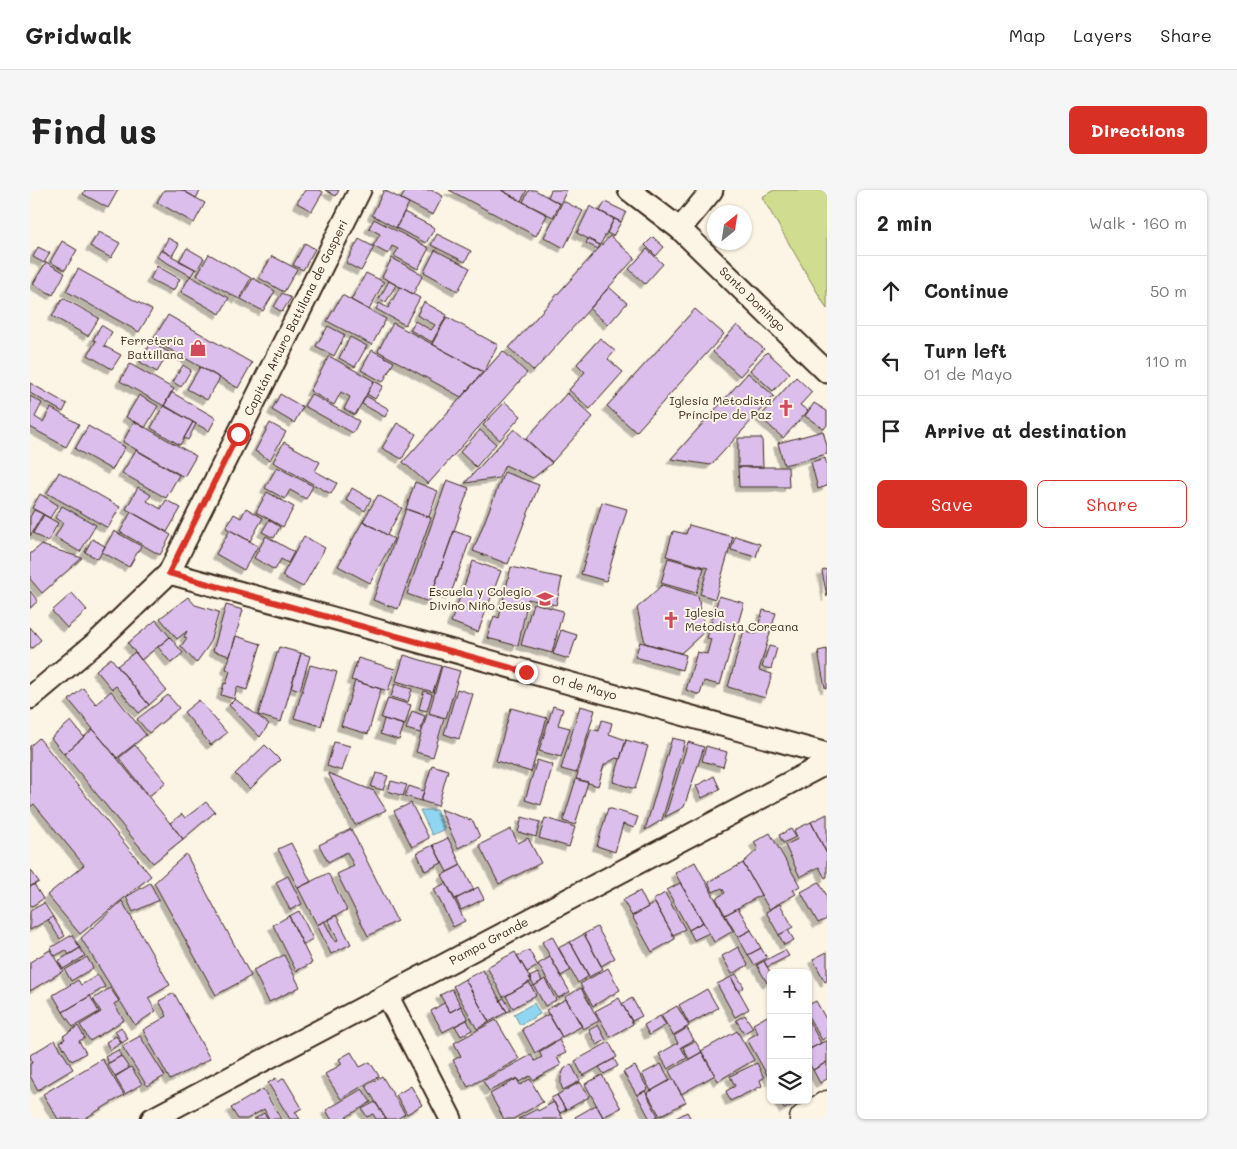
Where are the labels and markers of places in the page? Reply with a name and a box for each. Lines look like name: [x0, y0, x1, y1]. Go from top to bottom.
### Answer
place label: Ferretería Battillana: [120, 332, 184, 362]
shop icon: Ferretería Battillana: [188, 338, 208, 358]
place label: Iglesia Metodista Príncipe de Paz: [669, 392, 772, 422]
church icon: Iglesia Metodista Príncipe de Paz: [776, 398, 796, 418]
place label: Escuela y Colegio Divino Niño Jesús: [429, 583, 531, 613]
school or university icon: Escuela y Colegio Divino Niño Jesús: [535, 589, 555, 609]
place label: Iglesia Metodista Coreana: [685, 604, 799, 634]
church icon: Iglesia Metodista Coreana: [661, 610, 681, 630]

